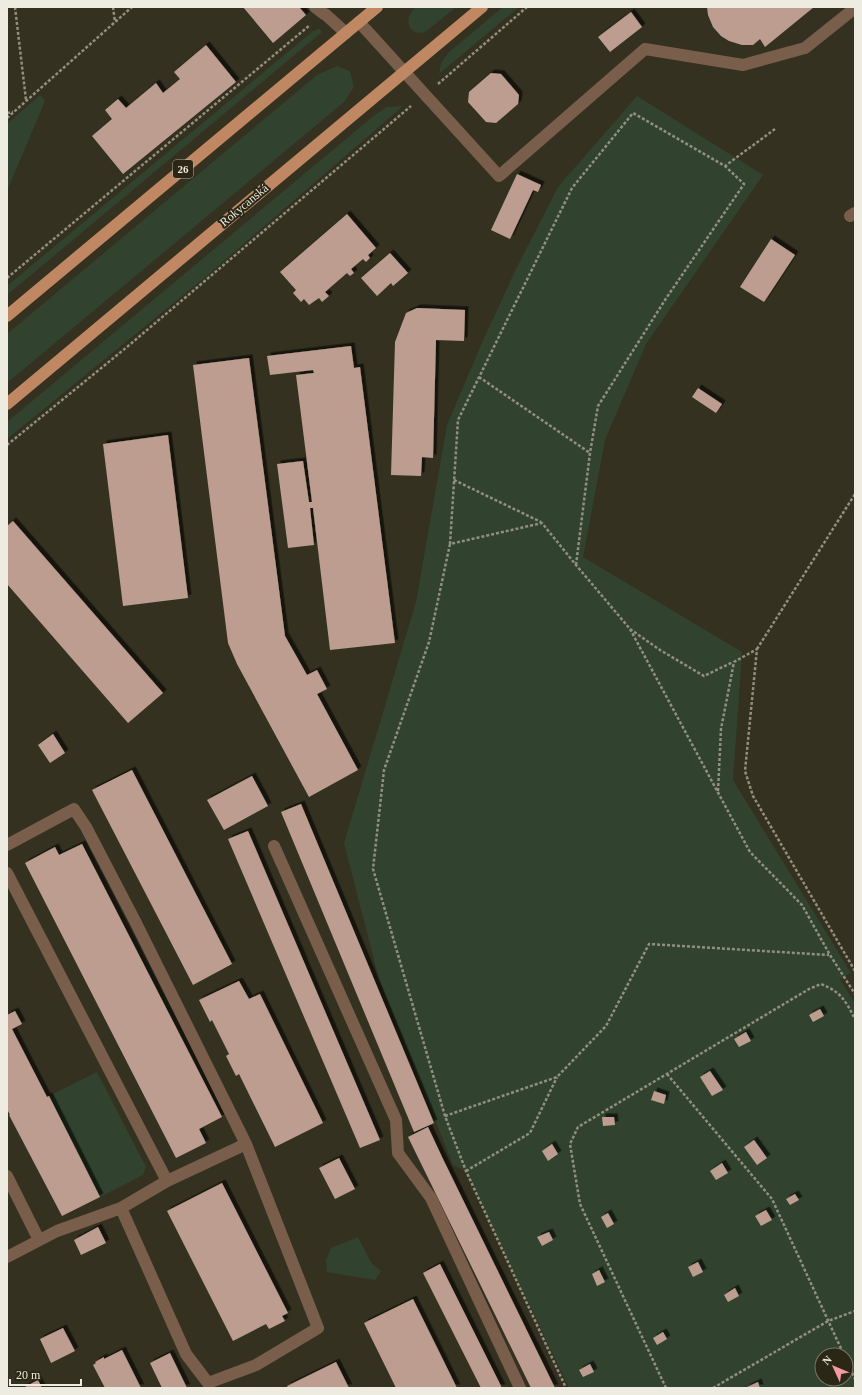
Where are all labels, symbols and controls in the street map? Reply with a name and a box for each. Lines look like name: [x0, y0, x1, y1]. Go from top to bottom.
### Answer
road number: 26: [173, 160, 193, 178]
street label: Rokycanská: [217, 180, 271, 229]
north arrow: [814, 1347, 854, 1387]
text: N: [820, 1353, 834, 1367]
scale bar: [10, 1361, 81, 1387]
text: 20 m: [16, 1368, 41, 1382]

